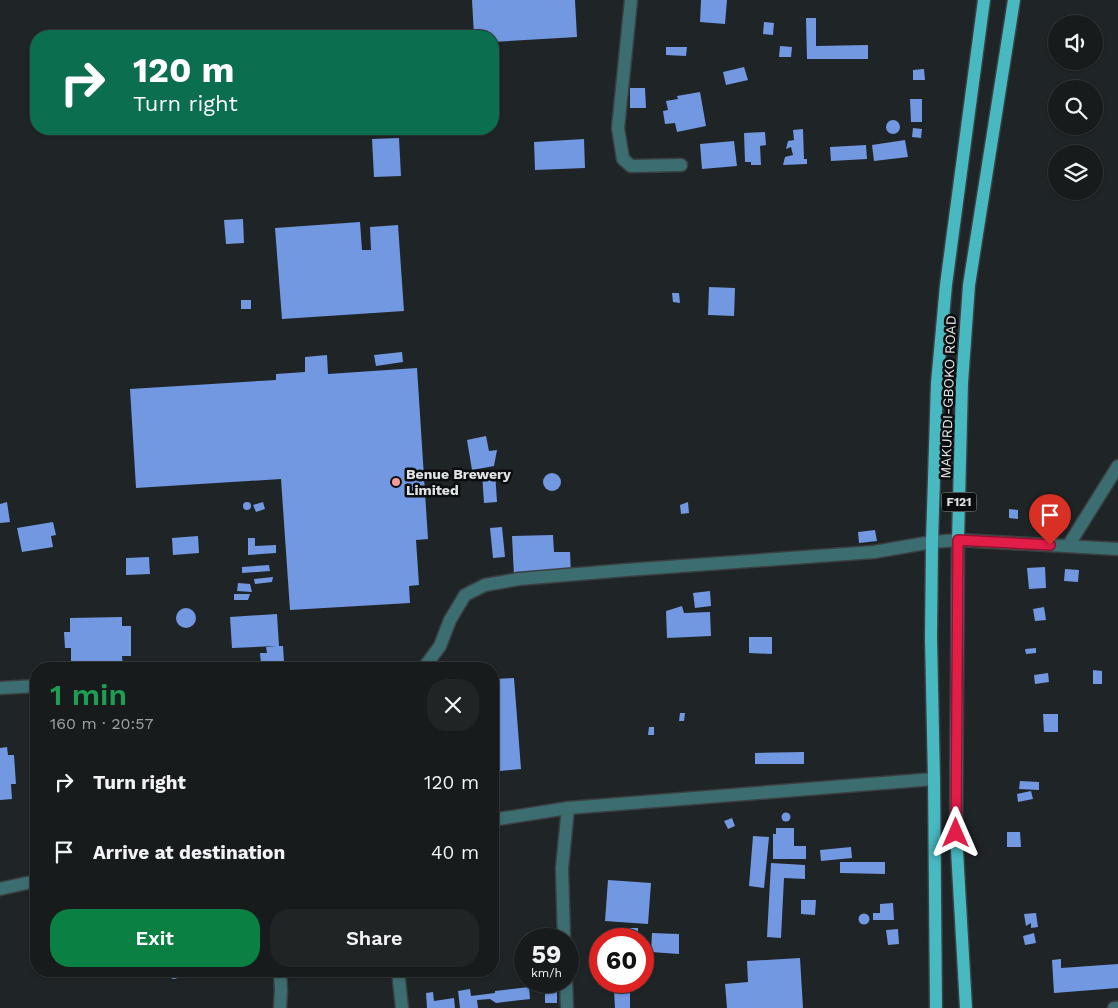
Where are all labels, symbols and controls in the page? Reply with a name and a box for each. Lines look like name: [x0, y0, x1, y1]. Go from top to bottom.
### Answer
map controls: [1048, 15, 1103, 200]
button: sound: [1048, 15, 1103, 70]
text: 120 m: [133, 49, 234, 91]
icon: right: [50, 50, 115, 115]
button: search: [1048, 80, 1103, 135]
text: Turn right: [133, 91, 238, 116]
button: layers: [1048, 145, 1103, 200]
street label: MAKURDI-GBOKO ROAD: [937, 315, 959, 479]
place label: Benue Brewery Limited: [406, 466, 511, 498]
marker: Benue Brewery Limited: [390, 476, 402, 488]
road number: F121: [942, 492, 976, 512]
pin: [1029, 494, 1071, 545]
icon: arrive: [1036, 501, 1064, 529]
text: 1 min: [50, 677, 127, 712]
button: close: [427, 679, 479, 731]
text: 160 m · 20:57: [50, 714, 153, 733]
icon: right: [50, 768, 78, 796]
text: Turn right: [93, 771, 186, 794]
text: 120 m: [424, 771, 479, 794]
position arrow: [929, 806, 981, 858]
icon: arrive: [50, 838, 78, 866]
text: Arrive at destination: [93, 841, 285, 864]
text: 40 m: [431, 841, 479, 864]
button: Exit: [50, 909, 260, 967]
button: Share: [270, 909, 479, 967]
speed limit sign: 60: [589, 928, 654, 993]
text: 59: [532, 940, 561, 969]
text: km/h: [531, 966, 562, 980]

